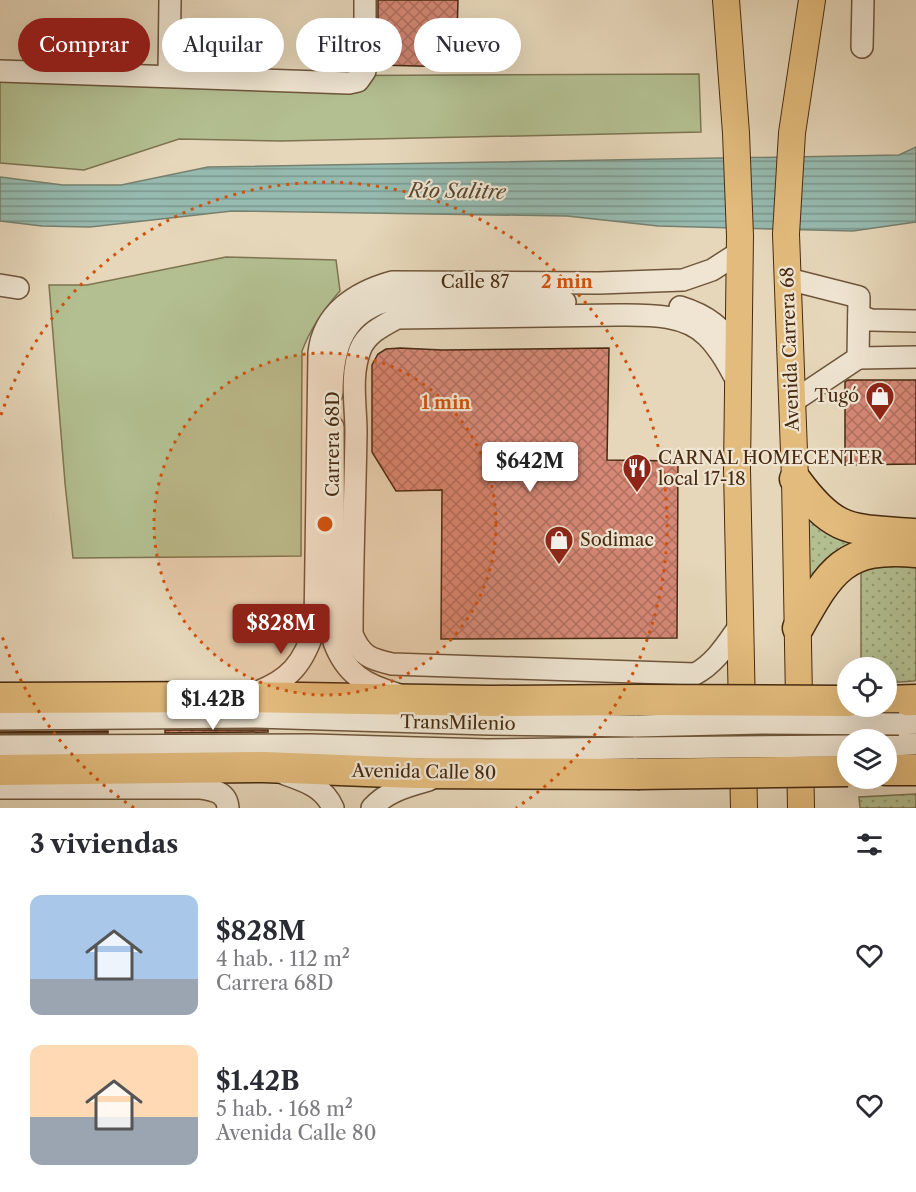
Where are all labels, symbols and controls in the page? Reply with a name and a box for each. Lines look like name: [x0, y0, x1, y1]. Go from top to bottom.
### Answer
chip: Comprar: [18, 18, 150, 72]
chip: Alquilar: [162, 18, 284, 72]
chip: Filtros: [296, 18, 402, 72]
chip: Nuevo: [414, 18, 521, 72]
water label: Río Salitre: [406, 178, 507, 204]
street label: Avenida Carrera 68: [776, 266, 804, 433]
street label: Calle 87: [441, 271, 509, 293]
text: 2 min: [541, 271, 594, 293]
shop icon: Tugó: [864, 380, 896, 422]
place label: Tugó: [815, 385, 859, 407]
street label: Carrera 68D: [322, 391, 344, 497]
text: 1 min: [421, 392, 471, 414]
pin: $642M: [488, 442, 572, 493]
place label: CARNAL HOMECENTER local 17-18: [658, 447, 884, 490]
text: $642M: [496, 449, 564, 473]
restaurant icon: CARNAL HOMECENTER local 17-18: [621, 452, 653, 494]
centre of rings: [315, 514, 335, 534]
shop icon: Sodimac: [543, 524, 575, 566]
place label: Sodimac: [580, 529, 654, 551]
pin: $828M: [239, 604, 323, 655]
text: $828M: [247, 611, 315, 635]
map controls: [837, 657, 897, 789]
button: locate: [837, 657, 897, 717]
pin: $1.42B: [164, 680, 262, 731]
text: $1.42B: [181, 687, 245, 711]
street label: TransMilenio: [400, 711, 516, 735]
button: layers: [837, 729, 897, 789]
street label: Avenida Calle 80: [351, 760, 496, 784]
text: 3 viviendas: [30, 828, 178, 860]
icon: filters: [853, 828, 886, 861]
text: $828M: [216, 915, 306, 947]
icon: home: [78, 919, 150, 991]
icon: heart: [853, 939, 886, 972]
text: 4 hab. · 112 m²: [216, 947, 350, 971]
text: Carrera 68D: [216, 971, 334, 995]
text: $1.42B: [216, 1065, 300, 1097]
icon: home: [78, 1069, 150, 1141]
icon: heart: [853, 1089, 886, 1122]
text: 5 hab. · 168 m²: [216, 1097, 353, 1121]
text: Avenida Calle 80: [216, 1121, 376, 1145]

